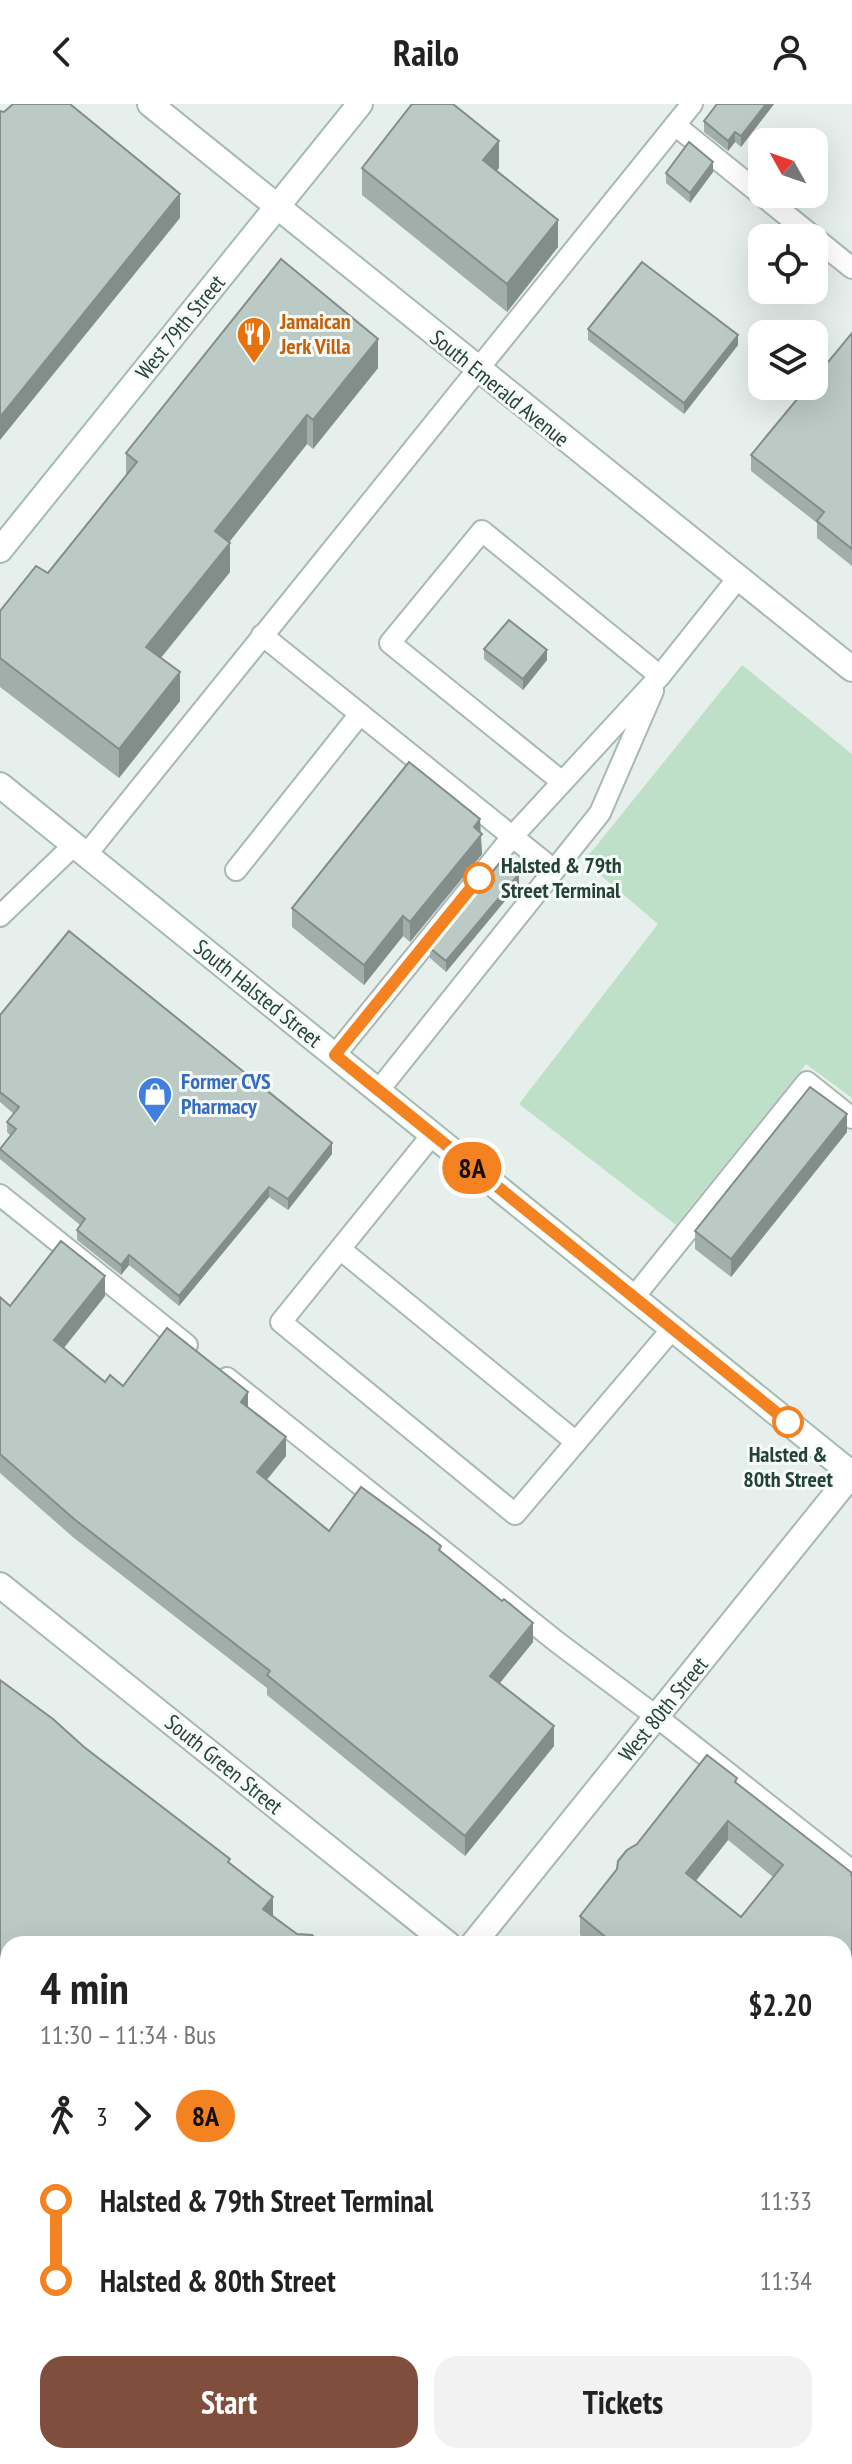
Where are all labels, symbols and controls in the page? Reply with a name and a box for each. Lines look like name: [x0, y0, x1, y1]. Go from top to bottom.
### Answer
text: Railo: [393, 29, 459, 76]
icon: back: [40, 30, 84, 74]
icon: person: [768, 30, 812, 74]
north arrow: [748, 128, 828, 208]
map controls: [748, 128, 828, 400]
button: locate: [748, 224, 828, 304]
street label: West 79th Street: [129, 269, 231, 385]
place label: Jamaican Jerk Villa: [279, 307, 351, 360]
restaurant icon: Jamaican Jerk Villa: [235, 315, 273, 365]
button: layers: [748, 320, 828, 400]
street label: South Emerald Avenue: [425, 323, 575, 453]
place label: Halsted & 79th Street Terminal: [501, 851, 622, 904]
marker: Halsted & 79th Street Terminal: [464, 863, 494, 893]
street label: South Halsted Street: [188, 933, 328, 1053]
place label: Former CVS Pharmacy: [181, 1067, 271, 1120]
shop icon: Former CVS Pharmacy: [136, 1075, 174, 1125]
line badge: 8A: [436, 1142, 508, 1194]
text: 8A: [458, 1149, 486, 1186]
marker: Halsted & 80th Street: [773, 1407, 803, 1437]
place label: Halsted & 80th Street: [743, 1440, 833, 1493]
street label: West 80th Street: [612, 1651, 714, 1767]
street label: South Green Street: [159, 1708, 289, 1820]
text: 4 min: [40, 1959, 129, 2016]
text: $2.20: [748, 1985, 812, 2024]
text: 11:30 – 11:34 · Bus: [40, 2018, 216, 2051]
icon: walk: [40, 2094, 84, 2138]
icon: forward: [120, 2094, 164, 2138]
text: 8A: [192, 2097, 219, 2134]
text: 3: [96, 2100, 108, 2133]
text: Halsted & 79th Street Terminal: [100, 2181, 433, 2220]
text: 11:33: [760, 2184, 812, 2217]
text: Halsted & 80th Street: [100, 2261, 336, 2300]
text: 11:34: [760, 2264, 812, 2297]
button: Start: [40, 2356, 418, 2448]
button: Tickets: [434, 2356, 812, 2448]

